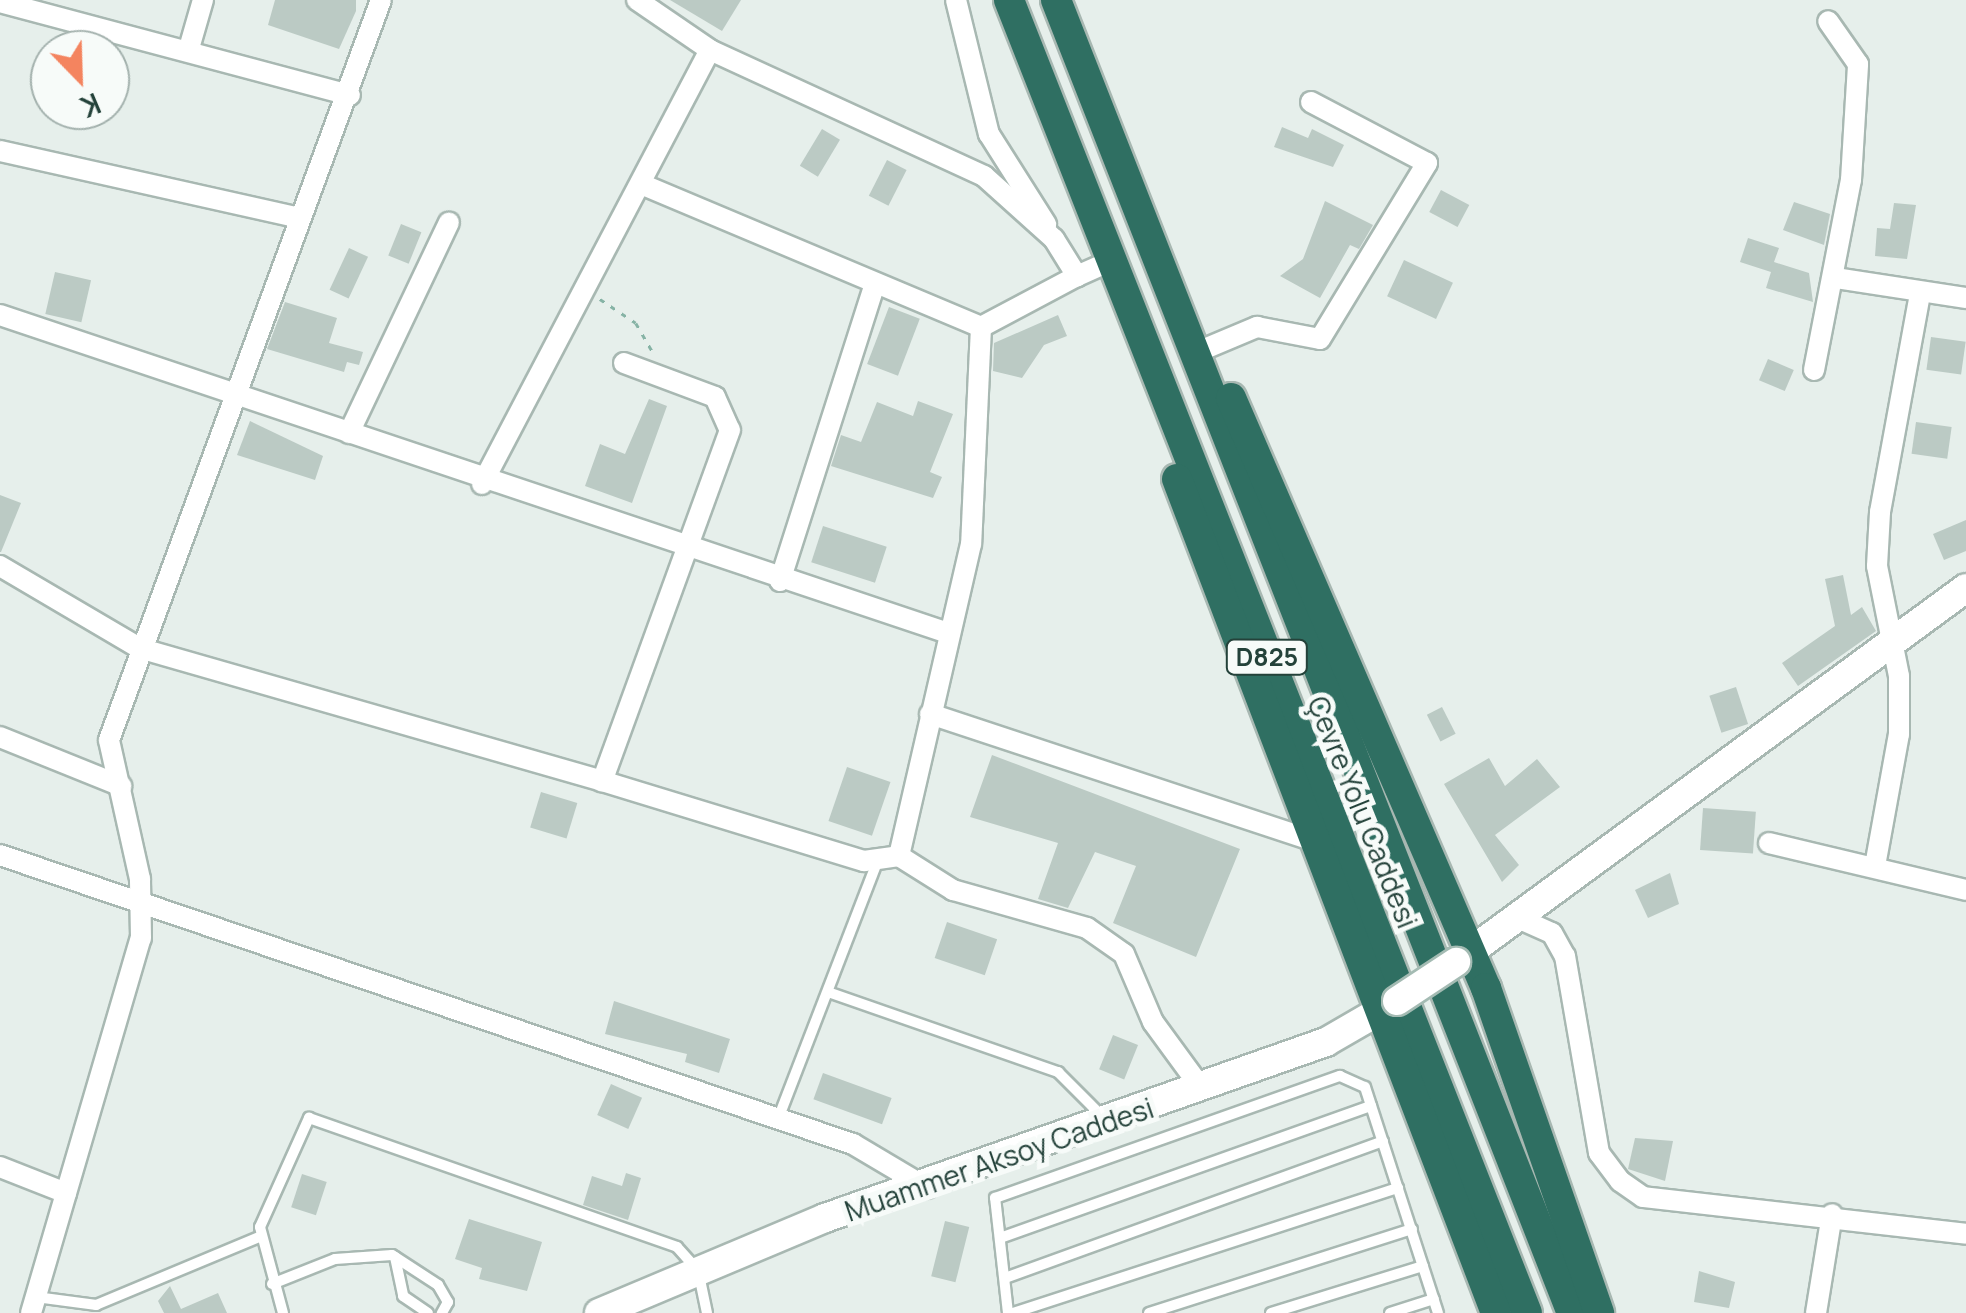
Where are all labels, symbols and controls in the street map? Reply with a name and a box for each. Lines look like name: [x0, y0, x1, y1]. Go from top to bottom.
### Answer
north arrow: [30, 30, 130, 130]
text: K: [75, 85, 107, 127]
road number: D825: [1224, 637, 1310, 677]
street label: Çevre Yolu Caddesi: [1301, 691, 1425, 933]
street label: Muammer Aksoy Caddesi: [840, 1090, 1158, 1228]

